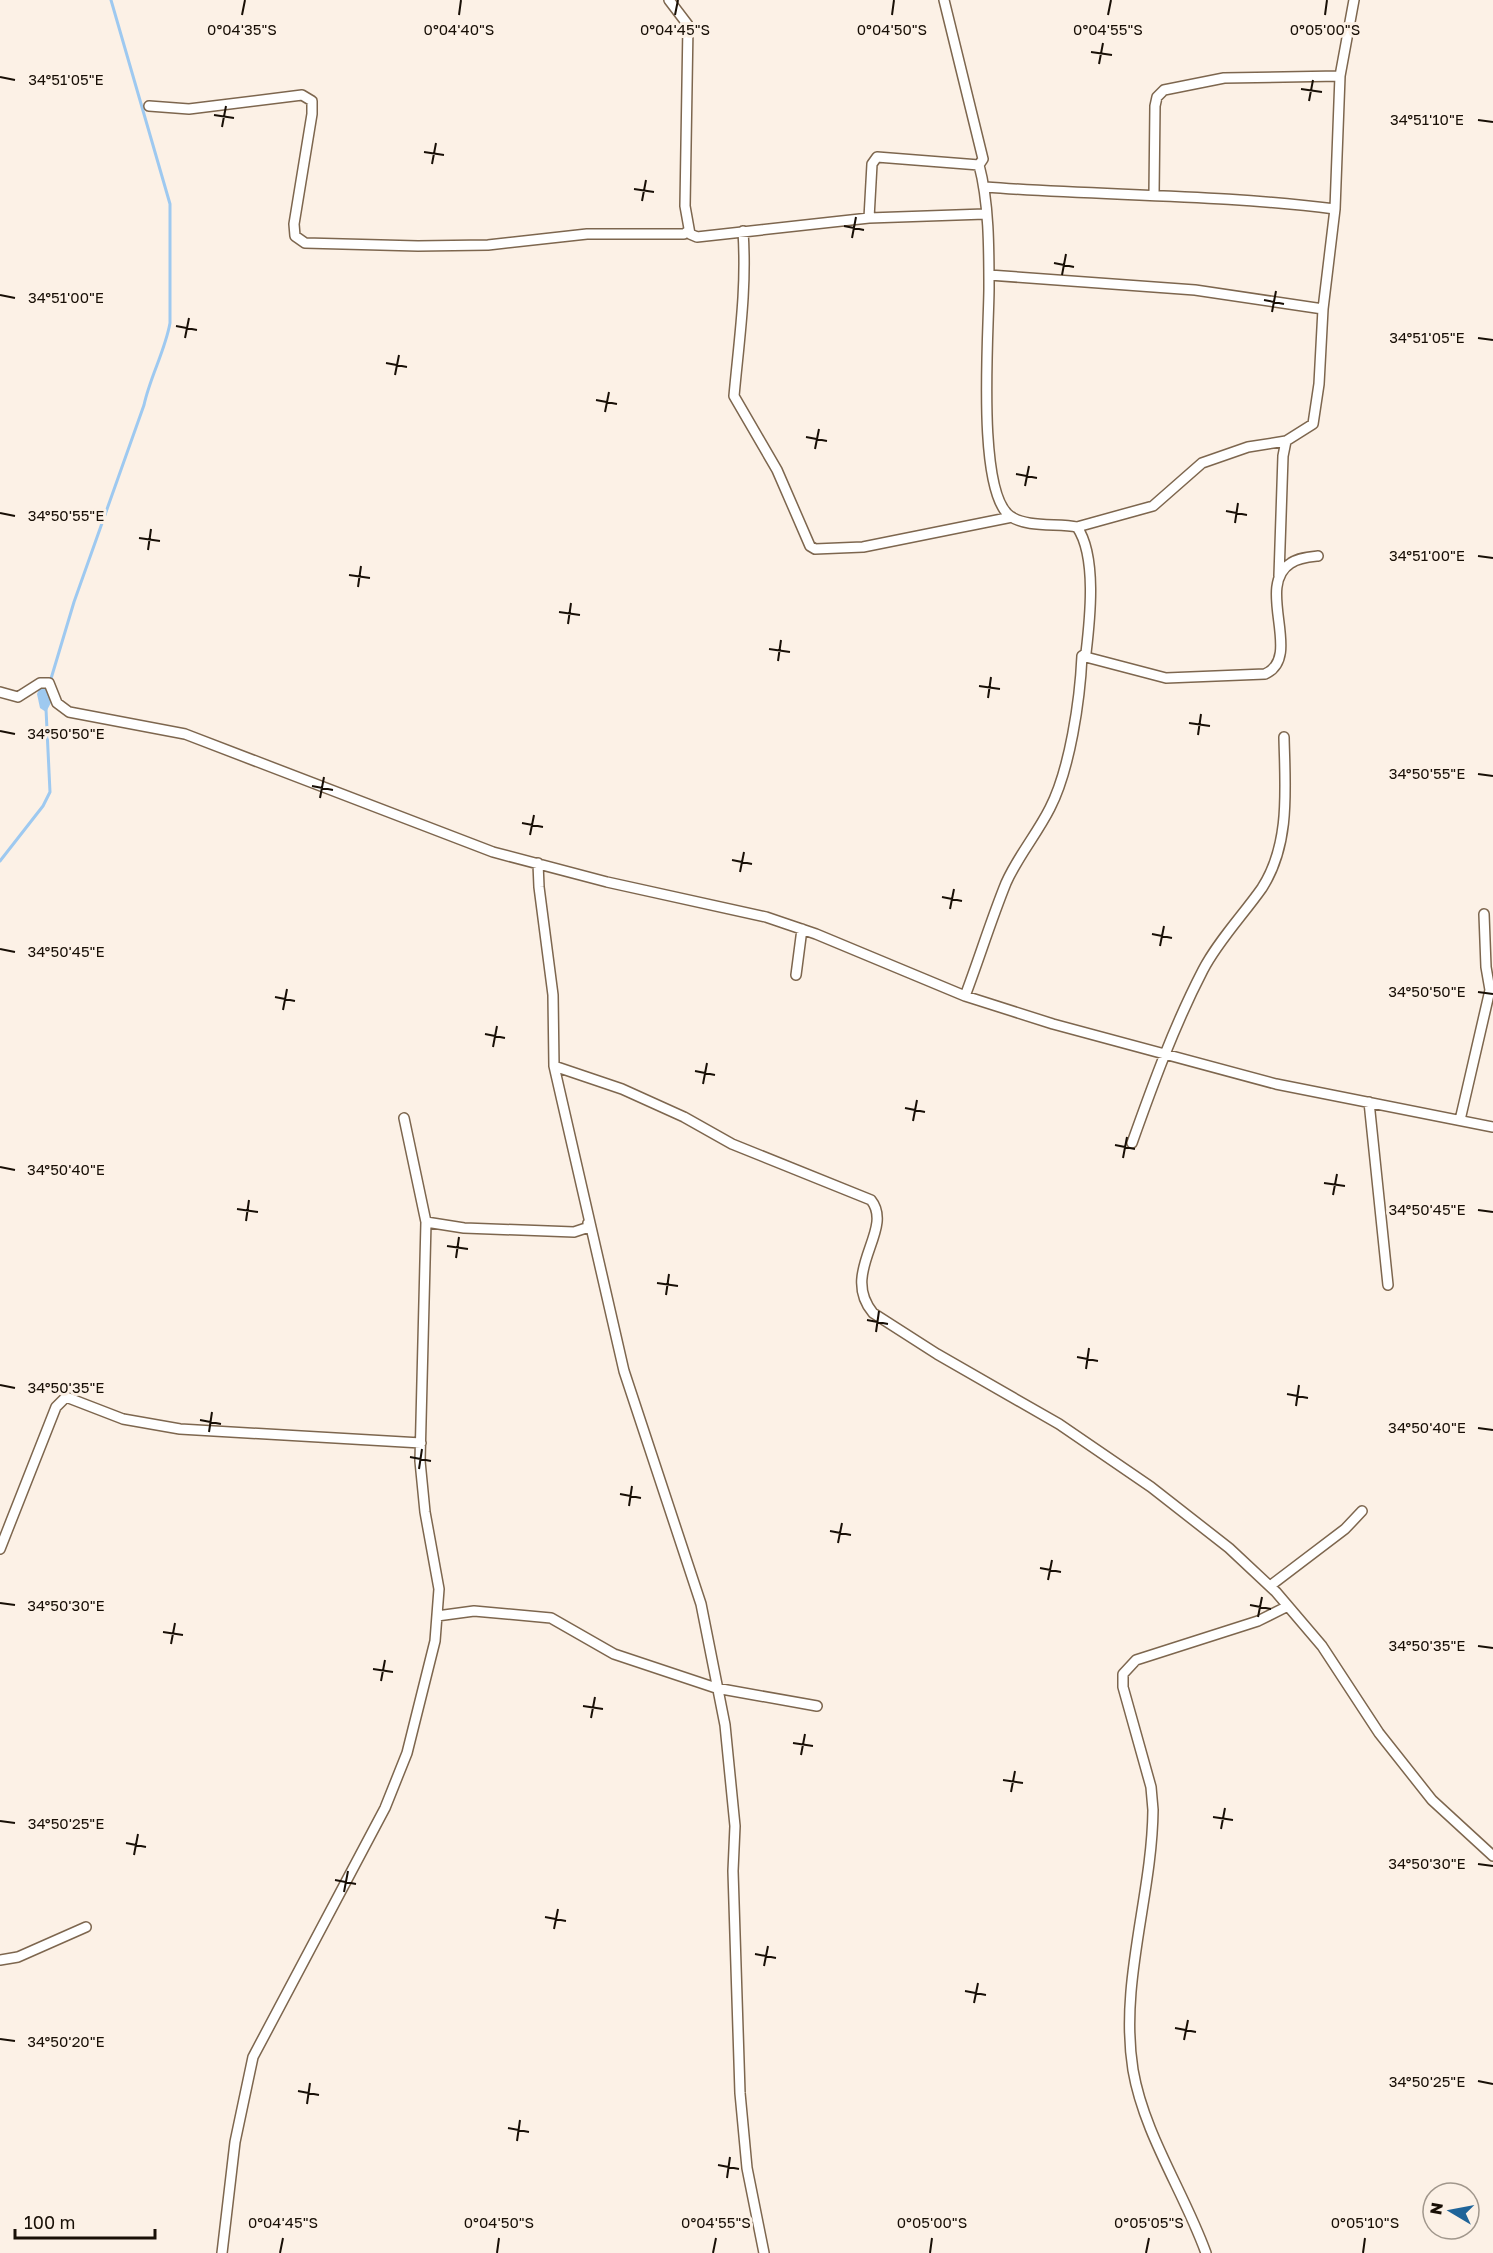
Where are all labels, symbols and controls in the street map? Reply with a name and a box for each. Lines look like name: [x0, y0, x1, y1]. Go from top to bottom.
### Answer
text: 0°04'35"S: [207, 20, 277, 38]
text: 0°04'40"S: [424, 20, 494, 38]
text: 0°04'45"S: [640, 20, 710, 38]
text: 0°04'50"S: [857, 20, 927, 38]
text: 0°04'55"S: [1073, 20, 1143, 38]
text: 0°05'00"S: [1290, 20, 1360, 38]
text: 34°51'05"E: [28, 70, 104, 88]
text: 34°51'10"E: [1390, 110, 1464, 128]
text: 34°51'00"E: [28, 288, 104, 306]
text: 34°51'05"E: [1389, 328, 1465, 346]
text: 34°50'55"E: [28, 506, 104, 524]
text: 34°51'00"E: [1389, 546, 1465, 564]
text: 34°50'50"E: [27, 724, 105, 742]
text: 34°50'55"E: [1389, 764, 1465, 782]
text: 34°50'45"E: [27, 942, 105, 960]
text: 34°50'50"E: [1388, 982, 1466, 1000]
text: 34°50'40"E: [27, 1160, 105, 1178]
text: 34°50'45"E: [1388, 1200, 1466, 1218]
text: 34°50'35"E: [28, 1378, 104, 1396]
text: 34°50'40"E: [1388, 1418, 1466, 1436]
text: 34°50'30"E: [27, 1596, 105, 1614]
text: 34°50'35"E: [1389, 1636, 1465, 1654]
text: 34°50'25"E: [28, 1814, 104, 1832]
text: 34°50'30"E: [1388, 1854, 1466, 1872]
text: 34°50'20"E: [27, 2032, 105, 2050]
text: 34°50'25"E: [1389, 2072, 1465, 2090]
north arrow: [1421, 2181, 1481, 2241]
text: N: [1425, 2201, 1447, 2216]
scale bar: [15, 2202, 154, 2240]
text: 100 m: [24, 2211, 75, 2233]
text: 0°04'45"S: [248, 2213, 318, 2231]
text: 0°04'50"S: [464, 2213, 534, 2231]
text: 0°04'55"S: [681, 2213, 751, 2231]
text: 0°05'00"S: [897, 2213, 967, 2231]
text: 0°05'05"S: [1114, 2213, 1184, 2231]
text: 0°05'10"S: [1331, 2213, 1399, 2231]

